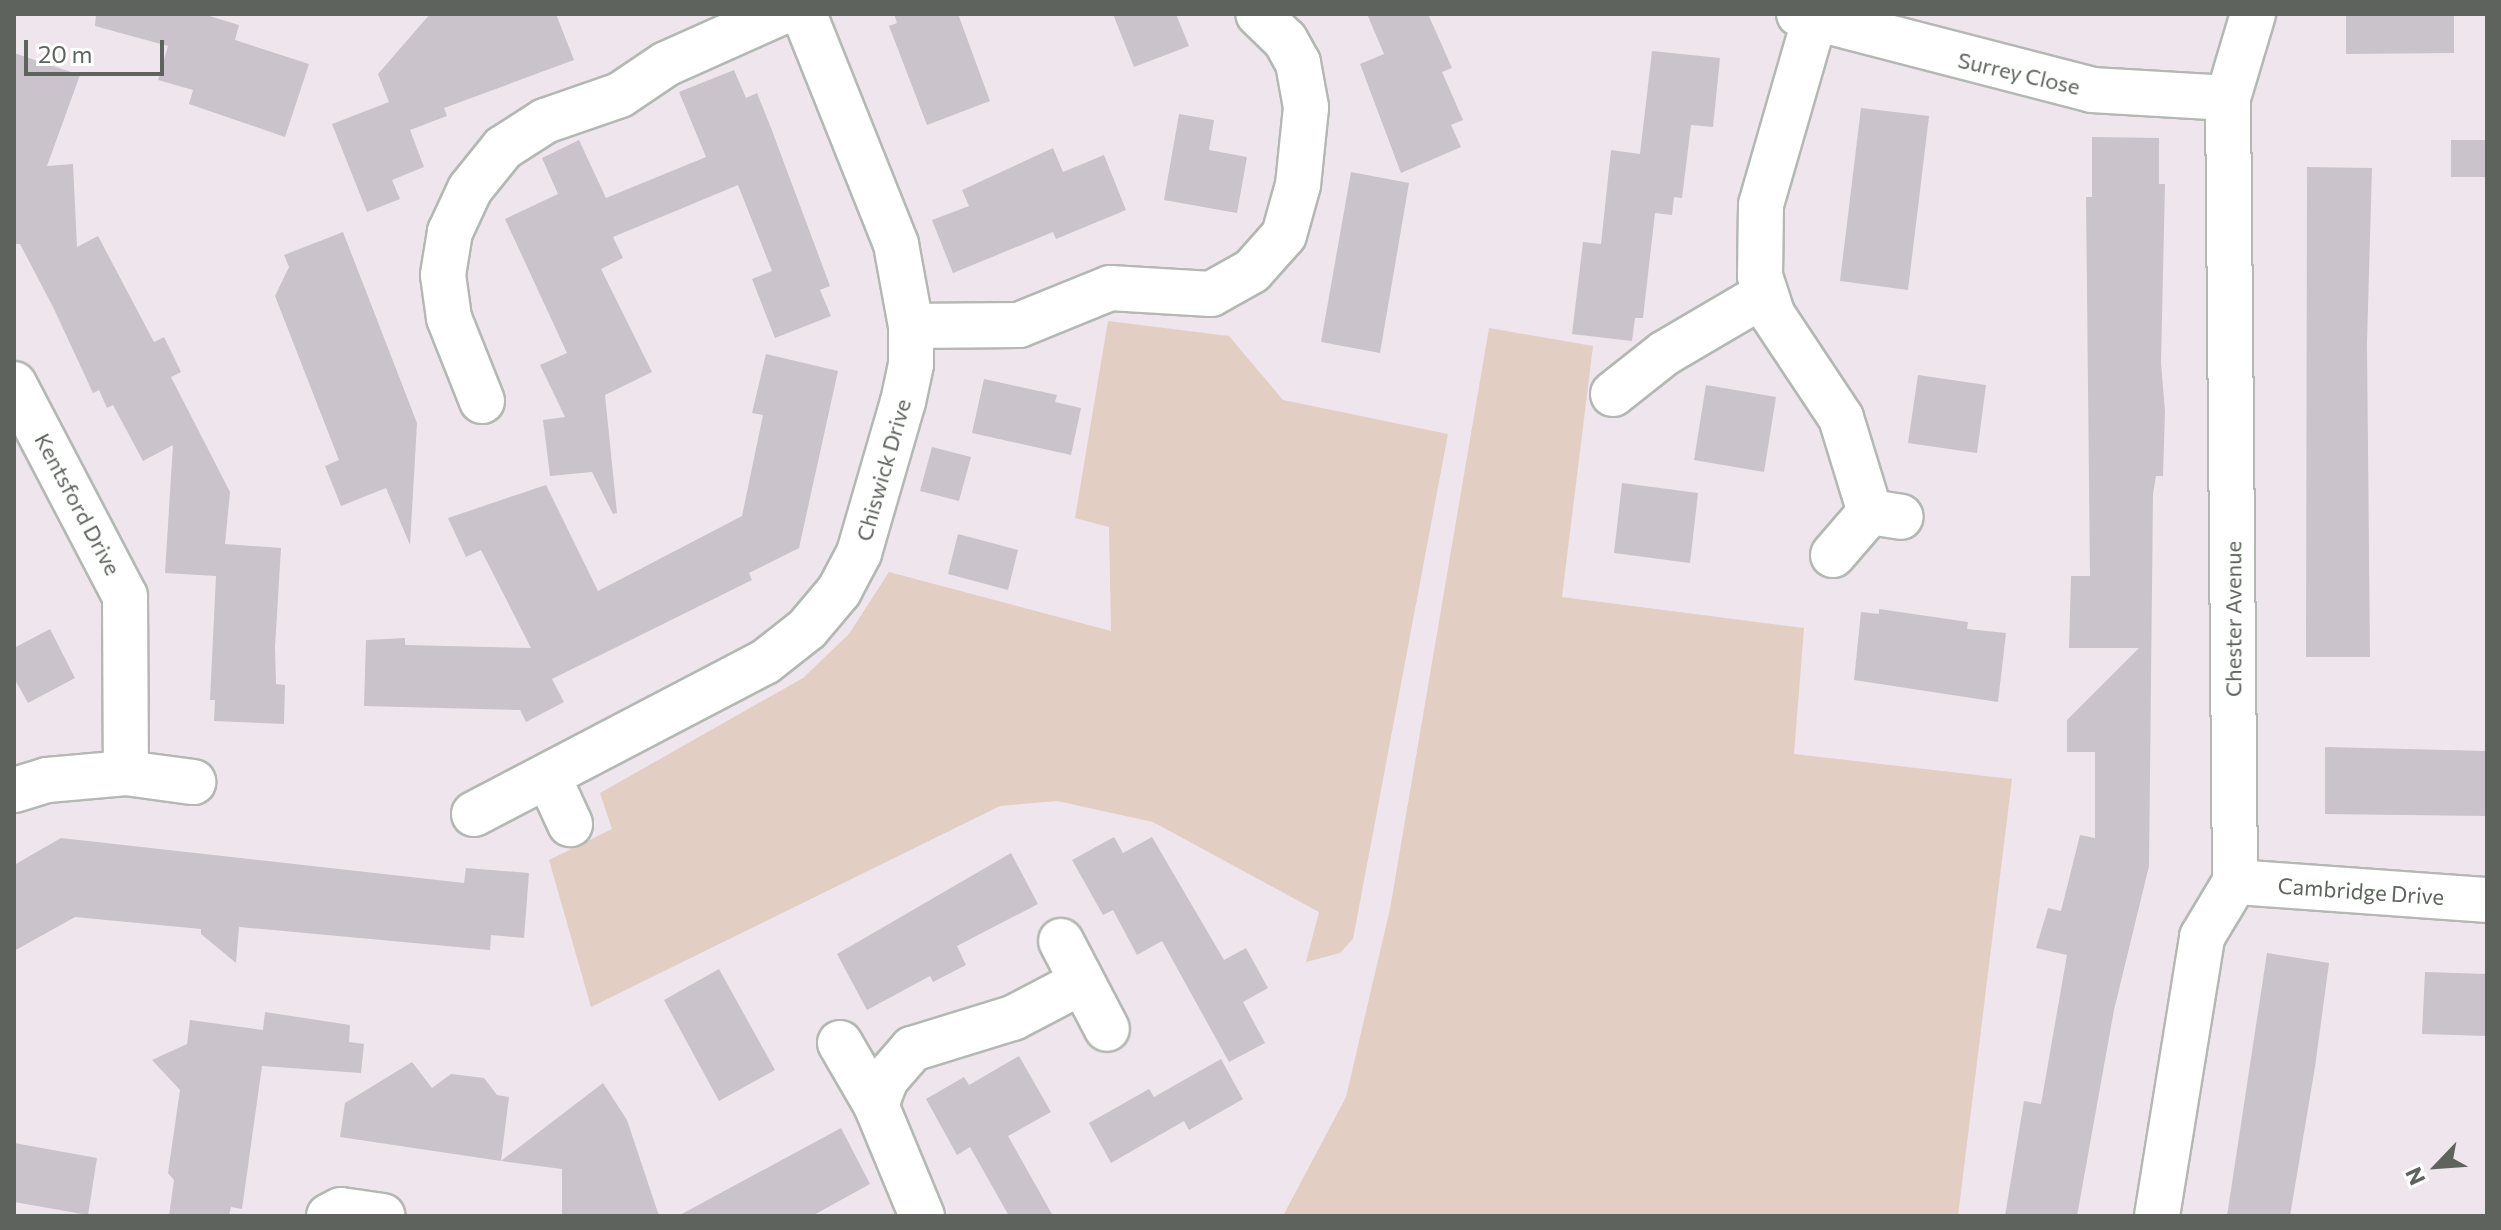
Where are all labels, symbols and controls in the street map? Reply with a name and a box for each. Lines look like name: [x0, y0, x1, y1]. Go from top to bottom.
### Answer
scale bar: [28, 24, 168, 74]
text: 20 m: [38, 39, 92, 68]
street label: Surrey Close: [1955, 46, 2083, 100]
street label: Chiswick Drive: [850, 396, 916, 544]
street label: Kentsford Drive: [30, 429, 126, 579]
street label: Chester Avenue: [2220, 541, 2246, 697]
street label: Cambridge Drive: [2277, 872, 2445, 910]
north arrow: [2397, 1126, 2477, 1206]
text: N: [2399, 1163, 2431, 1190]

